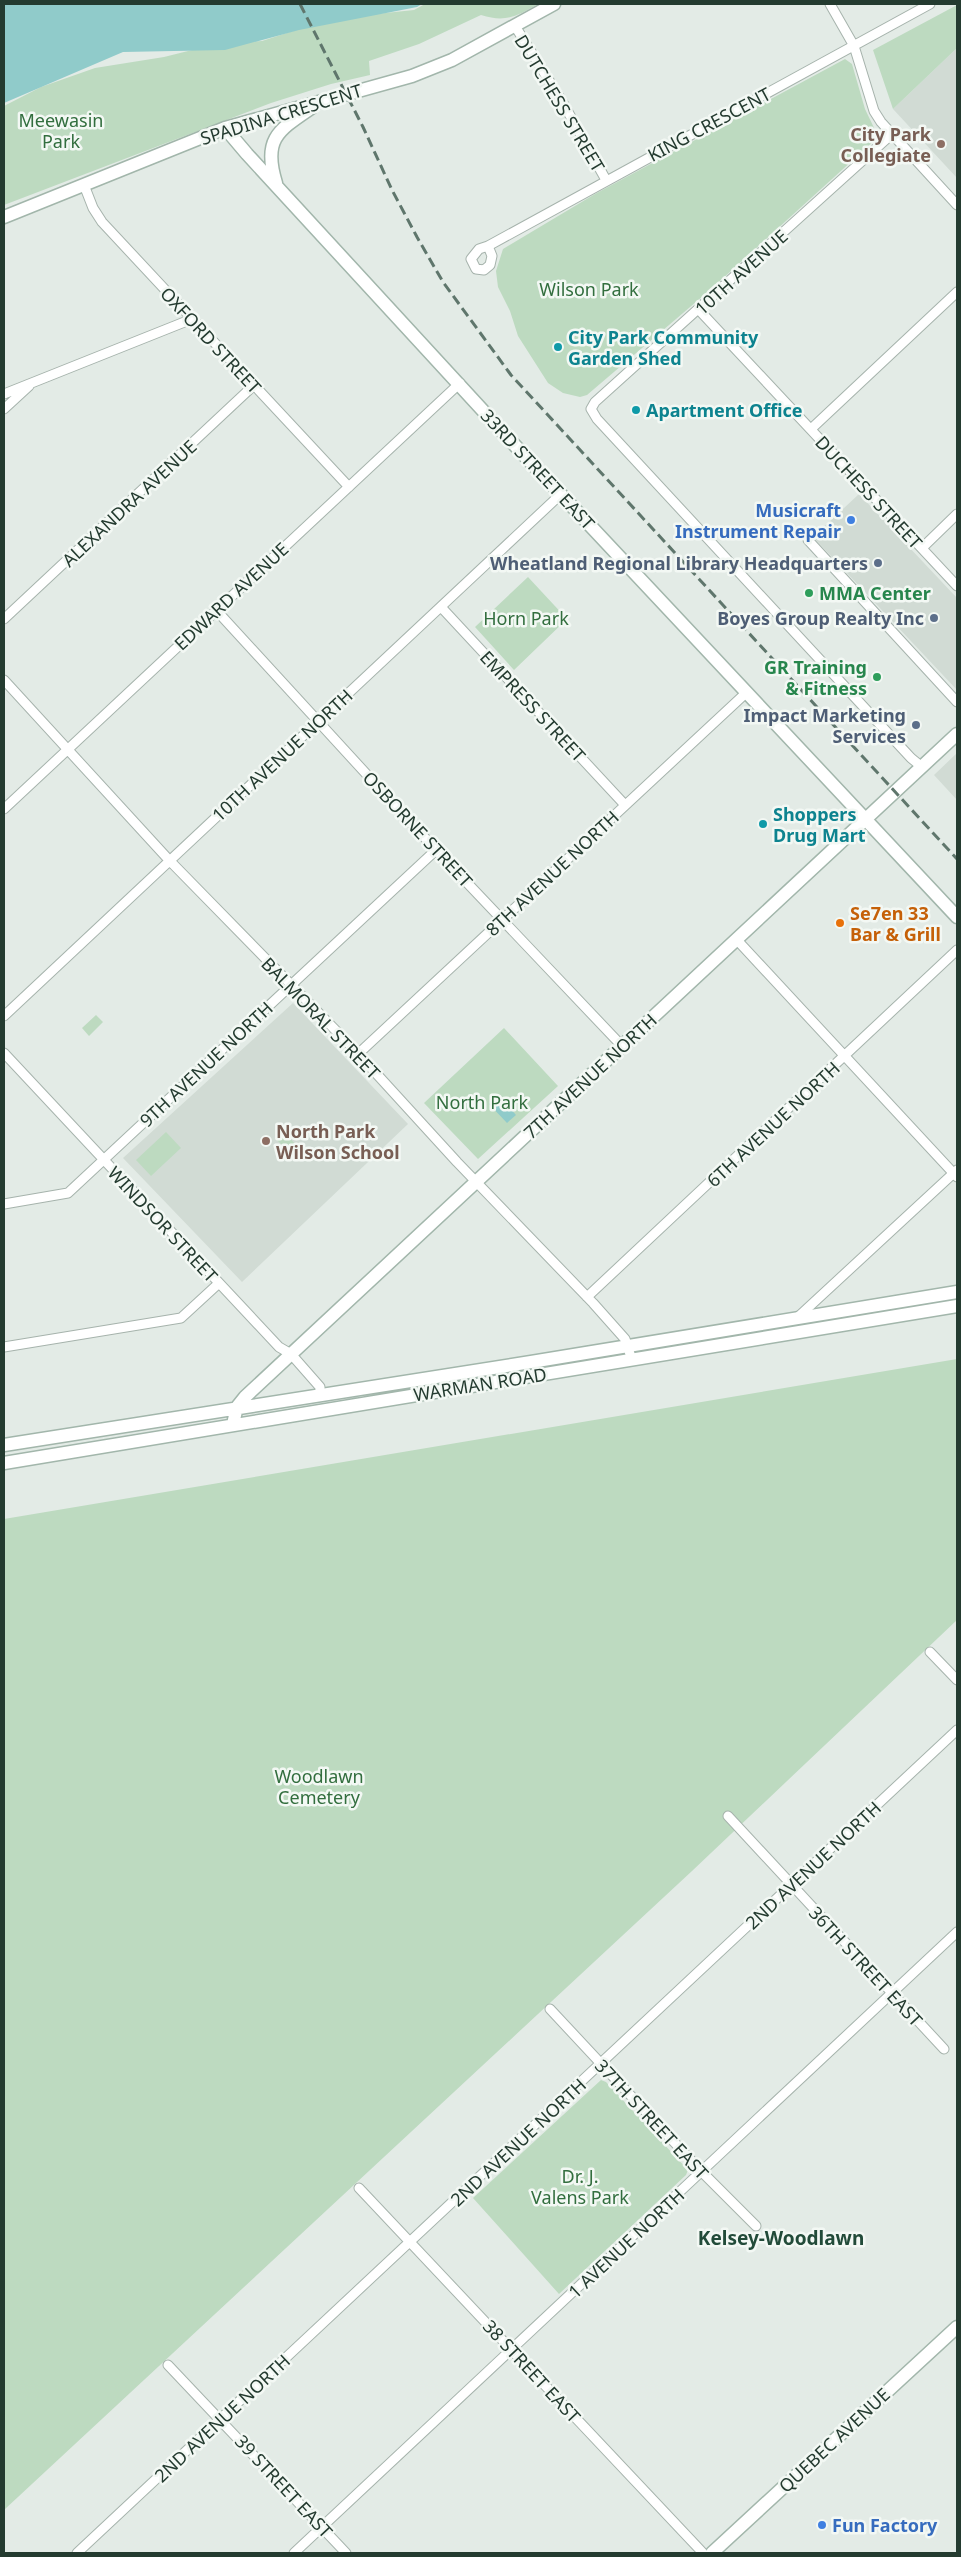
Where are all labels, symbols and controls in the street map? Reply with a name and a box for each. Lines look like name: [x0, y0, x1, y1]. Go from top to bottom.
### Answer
street label: DUTCHESS STREET: [509, 30, 611, 176]
street label: SPADINA CRESCENT: [197, 78, 365, 150]
street label: KING CRESCENT: [643, 81, 775, 167]
park label: Meewasin Park: [19, 108, 103, 153]
place label: City Park Collegiate: [841, 122, 932, 167]
marker: City Park Collegiate: [935, 138, 947, 150]
street label: 10TH AVENUE: [689, 224, 793, 320]
park label: Wilson Park: [539, 277, 639, 301]
street label: OXFORD STREET: [155, 281, 267, 399]
place label: City Park Community Garden Shed: [568, 325, 759, 370]
marker: City Park Community Garden Shed: [552, 341, 564, 353]
place label: Apartment Office: [646, 398, 803, 422]
street label: 33RD STREET EAST: [476, 403, 600, 535]
marker: Apartment Office: [630, 404, 642, 416]
street label: DUCHESS STREET: [810, 430, 928, 554]
street label: ALEXANDRA AVENUE: [57, 434, 201, 572]
place label: Musicraft Instrument Repair: [675, 498, 841, 543]
marker: Musicraft Instrument Repair: [845, 514, 857, 526]
street label: EDWARD AVENUE: [169, 537, 293, 655]
place label: Wheatland Regional Library Headquarters: [490, 551, 868, 575]
marker: Wheatland Regional Library Headquarters: [872, 557, 884, 569]
place label: MMA Center: [819, 581, 931, 605]
marker: MMA Center: [803, 587, 815, 599]
park label: Horn Park: [483, 606, 569, 630]
place label: Boyes Group Realty Inc: [717, 606, 924, 630]
marker: Boyes Group Realty Inc: [928, 612, 940, 624]
street label: EMPRESS STREET: [475, 645, 591, 767]
place label: GR Training & Fitness: [764, 655, 867, 700]
marker: GR Training & Fitness: [871, 671, 883, 683]
street label: 10TH AVENUE NORTH: [207, 683, 357, 827]
place label: Impact Marketing Services: [744, 703, 906, 748]
marker: Impact Marketing Services: [910, 719, 922, 731]
street label: OSBORNE STREET: [358, 766, 478, 892]
place label: Shoppers Drug Mart: [773, 802, 866, 847]
street label: 8TH AVENUE NORTH: [480, 805, 624, 941]
marker: Shoppers Drug Mart: [757, 818, 769, 830]
place label: Se7en 33 Bar & Grill: [850, 901, 941, 946]
marker: Se7en 33 Bar & Grill: [834, 917, 846, 929]
street label: BALMORAL STREET: [256, 952, 386, 1084]
street label: 9TH AVENUE NORTH: [134, 996, 278, 1132]
street label: 7TH AVENUE NORTH: [518, 1008, 662, 1144]
street label: 6TH AVENUE NORTH: [701, 1056, 845, 1192]
park label: North Park: [436, 1090, 529, 1114]
place label: North Park Wilson School: [276, 1119, 400, 1164]
marker: North Park Wilson School: [260, 1135, 272, 1147]
street label: WINDSOR STREET: [103, 1161, 223, 1287]
street label: WARMAN ROAD: [412, 1362, 548, 1406]
park label: Woodlawn Cemetery: [274, 1764, 364, 1809]
street label: 2ND AVENUE NORTH: [740, 1796, 886, 1934]
street label: 36TH STREET EAST: [804, 1901, 928, 2031]
street label: 37TH STREET EAST: [590, 2054, 714, 2184]
street label: 2ND AVENUE NORTH: [445, 2073, 591, 2211]
park label: Dr. J. Valens Park: [531, 2164, 629, 2209]
street label: 1 AVENUE NORTH: [563, 2183, 689, 2303]
district label: Kelsey-Woodlawn: [698, 2225, 864, 2251]
street label: 38 STREET EAST: [478, 2314, 586, 2428]
street label: 2ND AVENUE NORTH: [149, 2349, 295, 2487]
street label: QUEBEC AVENUE: [773, 2382, 895, 2498]
street label: 39 STREET EAST: [230, 2429, 338, 2543]
place label: Fun Factory: [832, 2513, 938, 2537]
marker: Fun Factory: [816, 2519, 828, 2531]

